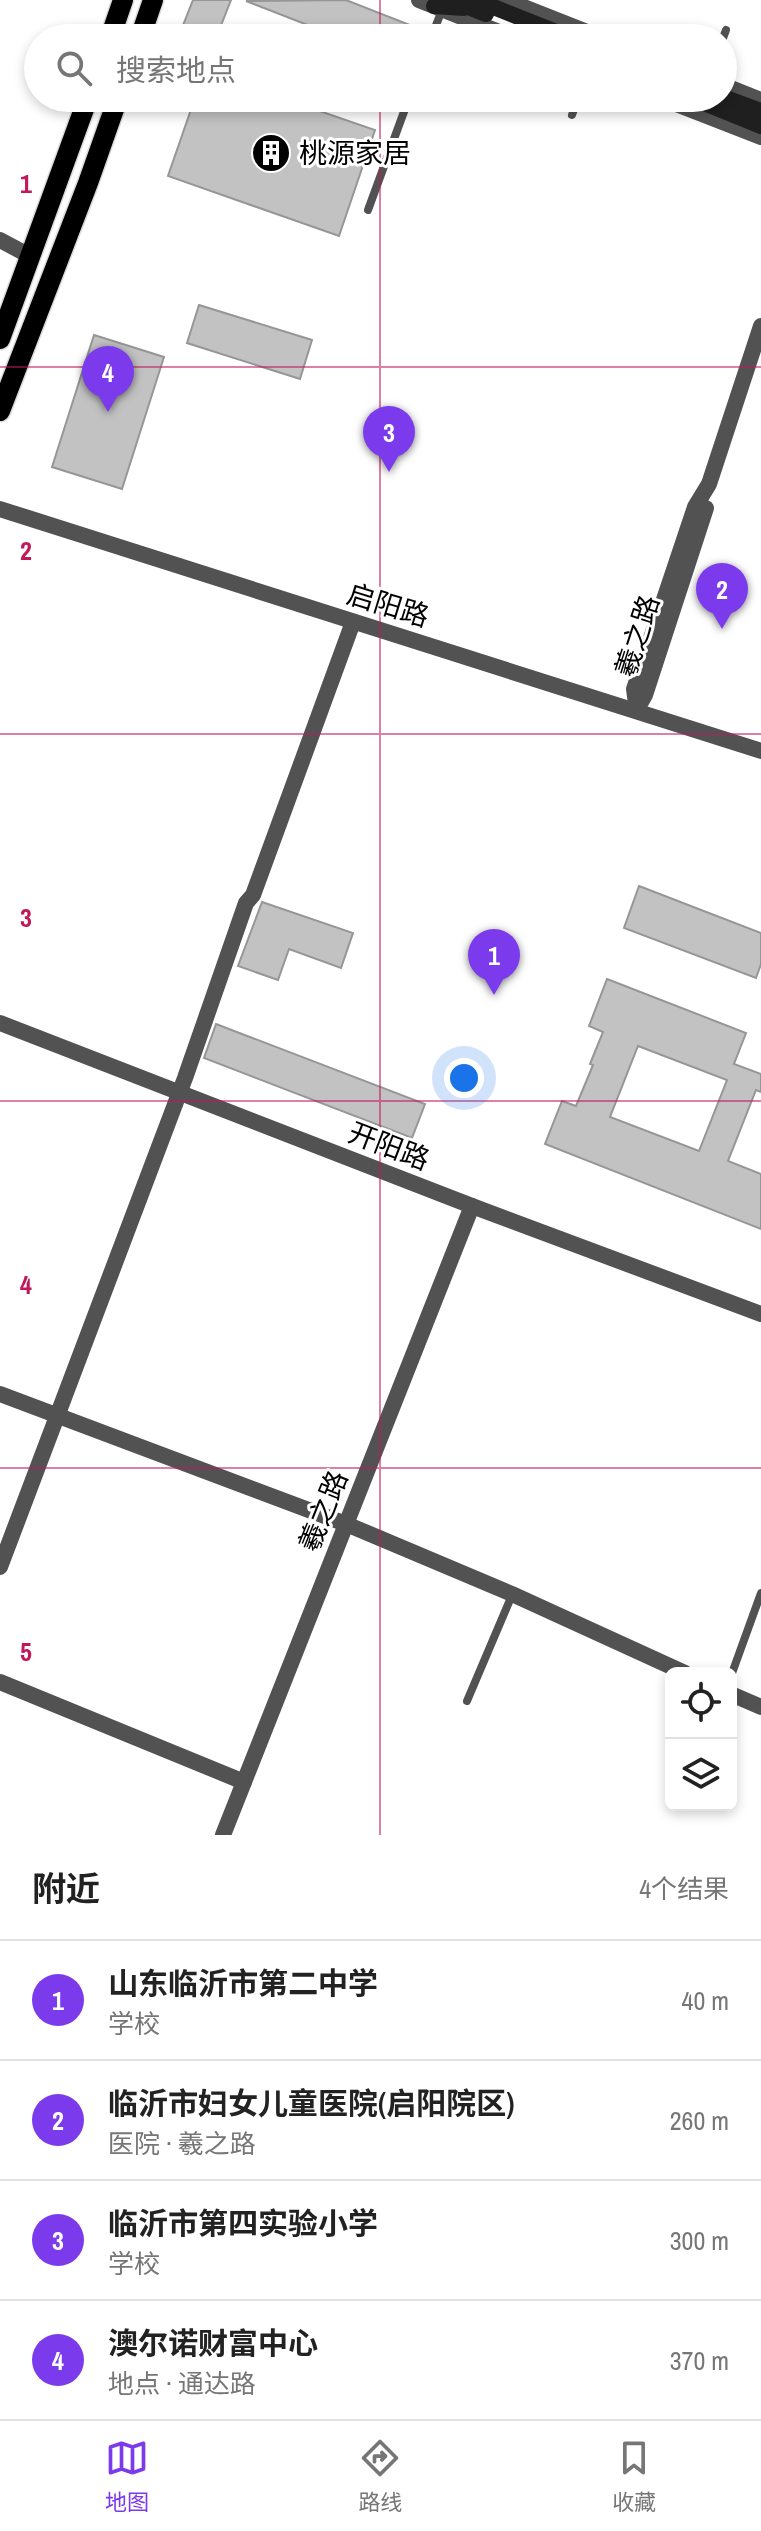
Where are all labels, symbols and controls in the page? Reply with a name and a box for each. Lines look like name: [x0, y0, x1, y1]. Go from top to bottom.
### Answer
search box: [24, 24, 737, 112]
icon: search: [52, 46, 96, 90]
text: 搜索地点: [116, 50, 236, 90]
building icon: 桃源家居: [250, 132, 292, 174]
place label: 桃源家居: [299, 134, 411, 172]
text: 1: [20, 166, 32, 201]
pin: 4: [82, 346, 134, 412]
pin: 3: [363, 406, 415, 472]
text: 2: [20, 533, 32, 568]
pin: 2: [696, 563, 748, 629]
street label: 启阳路: [342, 575, 434, 635]
street label: 羲之路: [606, 590, 668, 682]
text: 3: [20, 900, 32, 935]
pin: 1: [468, 929, 520, 995]
your location: [444, 1058, 484, 1098]
street label: 开阳路: [343, 1113, 435, 1179]
text: 4: [20, 1267, 32, 1302]
street label: 羲之路: [290, 1465, 356, 1557]
text: 5: [20, 1634, 32, 1669]
map controls: [665, 1667, 737, 1811]
button: locate: [665, 1667, 737, 1739]
button: layers: [665, 1739, 737, 1811]
text: 附近: [32, 1866, 100, 1912]
text: 4个结果: [639, 1871, 729, 1906]
text: 山东临沂市第二中学: [108, 1963, 378, 2003]
text: 1: [52, 1983, 64, 2018]
text: 40 m: [682, 1983, 729, 2018]
text: 学校: [108, 2006, 160, 2041]
text: 临沂市妇女儿童医院(启阳院区): [108, 2083, 514, 2123]
text: 2: [52, 2103, 64, 2138]
text: 260 m: [670, 2103, 729, 2138]
text: 医院 · 羲之路: [108, 2126, 256, 2161]
text: 临沂市第四实验小学: [108, 2203, 378, 2243]
text: 3: [52, 2223, 64, 2258]
text: 300 m: [670, 2223, 729, 2258]
text: 学校: [108, 2246, 160, 2281]
text: 澳尔诺财富中心: [108, 2323, 318, 2363]
text: 4: [52, 2343, 64, 2378]
text: 370 m: [670, 2343, 729, 2378]
text: 地点 · 通达路: [108, 2366, 256, 2401]
tab: 地图: [105, 2436, 149, 2517]
tab: 路线: [358, 2436, 402, 2517]
tab: 收藏: [612, 2436, 656, 2517]

